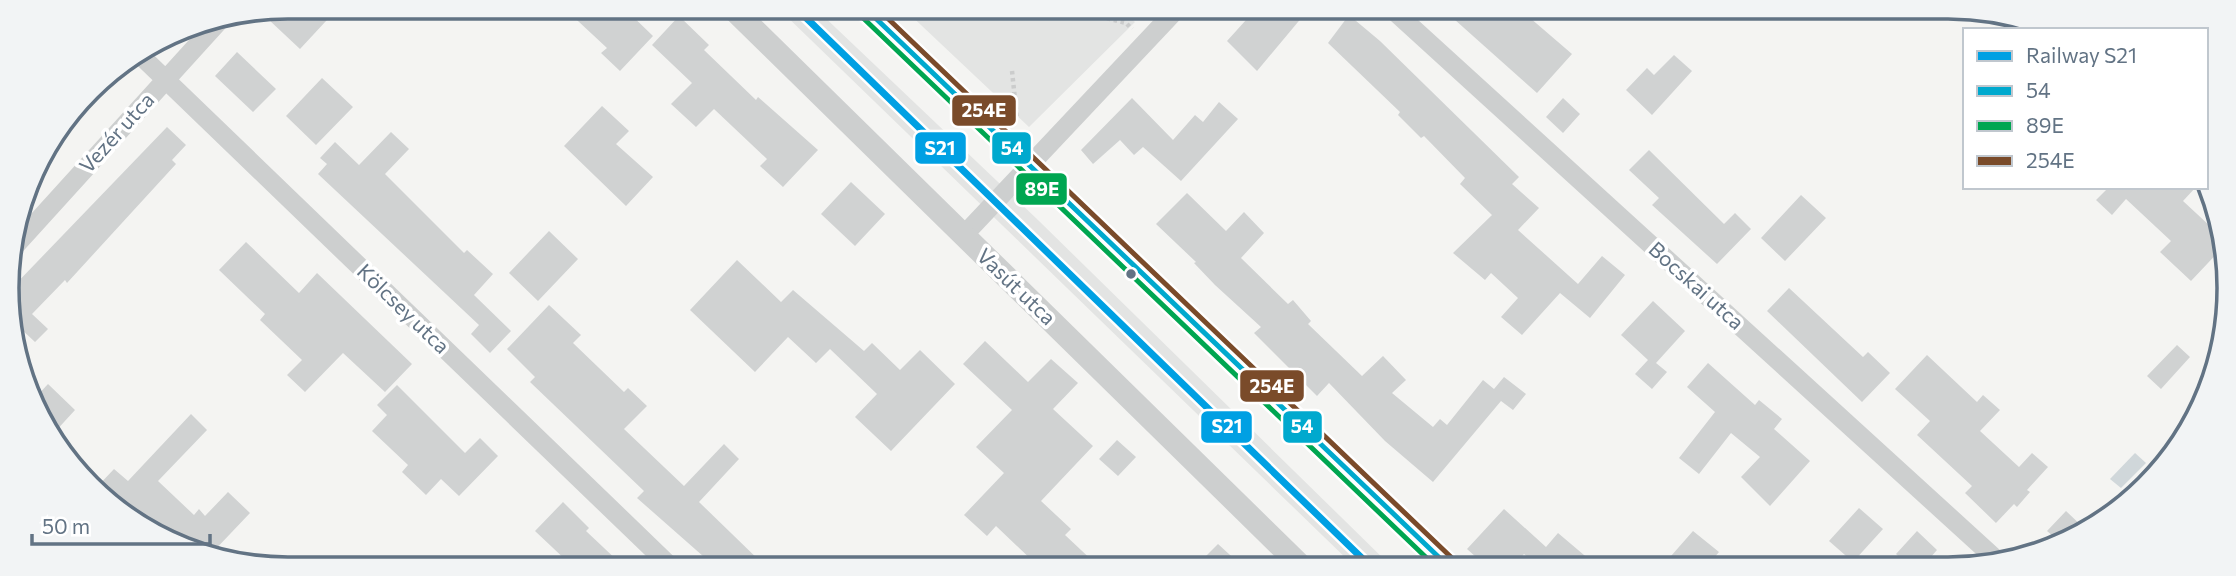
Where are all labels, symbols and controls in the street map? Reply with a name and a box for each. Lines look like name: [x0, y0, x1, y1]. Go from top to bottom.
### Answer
legend: [1963, 28, 2208, 189]
text: Railway S21: [2026, 42, 2137, 67]
text: 54: [2026, 77, 2051, 102]
street label: Vezér utca: [73, 87, 158, 177]
line badge: 254E: [951, 94, 1017, 127]
text: 254E: [962, 98, 1006, 121]
text: 89E: [2026, 112, 2064, 137]
line badge: S21: [914, 131, 967, 165]
line badge: 54: [991, 131, 1032, 165]
text: S21: [925, 136, 955, 159]
text: 54: [1001, 136, 1024, 159]
text: 254E: [2026, 147, 2075, 172]
line badge: 89E: [1015, 172, 1068, 206]
text: 89E: [1025, 177, 1059, 200]
street label: Bocskai utca: [1644, 236, 1750, 334]
street label: Vasút utca: [972, 242, 1062, 330]
street label: Kölcsey utca: [353, 258, 455, 358]
unlabelled marker: [1124, 267, 1138, 281]
line badge: 254E: [1239, 369, 1305, 403]
text: 254E: [1250, 374, 1294, 397]
line badge: S21: [1200, 410, 1253, 444]
line badge: 54: [1282, 410, 1323, 444]
text: S21: [1212, 414, 1242, 437]
text: 54: [1291, 414, 1314, 437]
scale bar: [32, 503, 210, 546]
text: 50 m: [42, 513, 90, 538]

